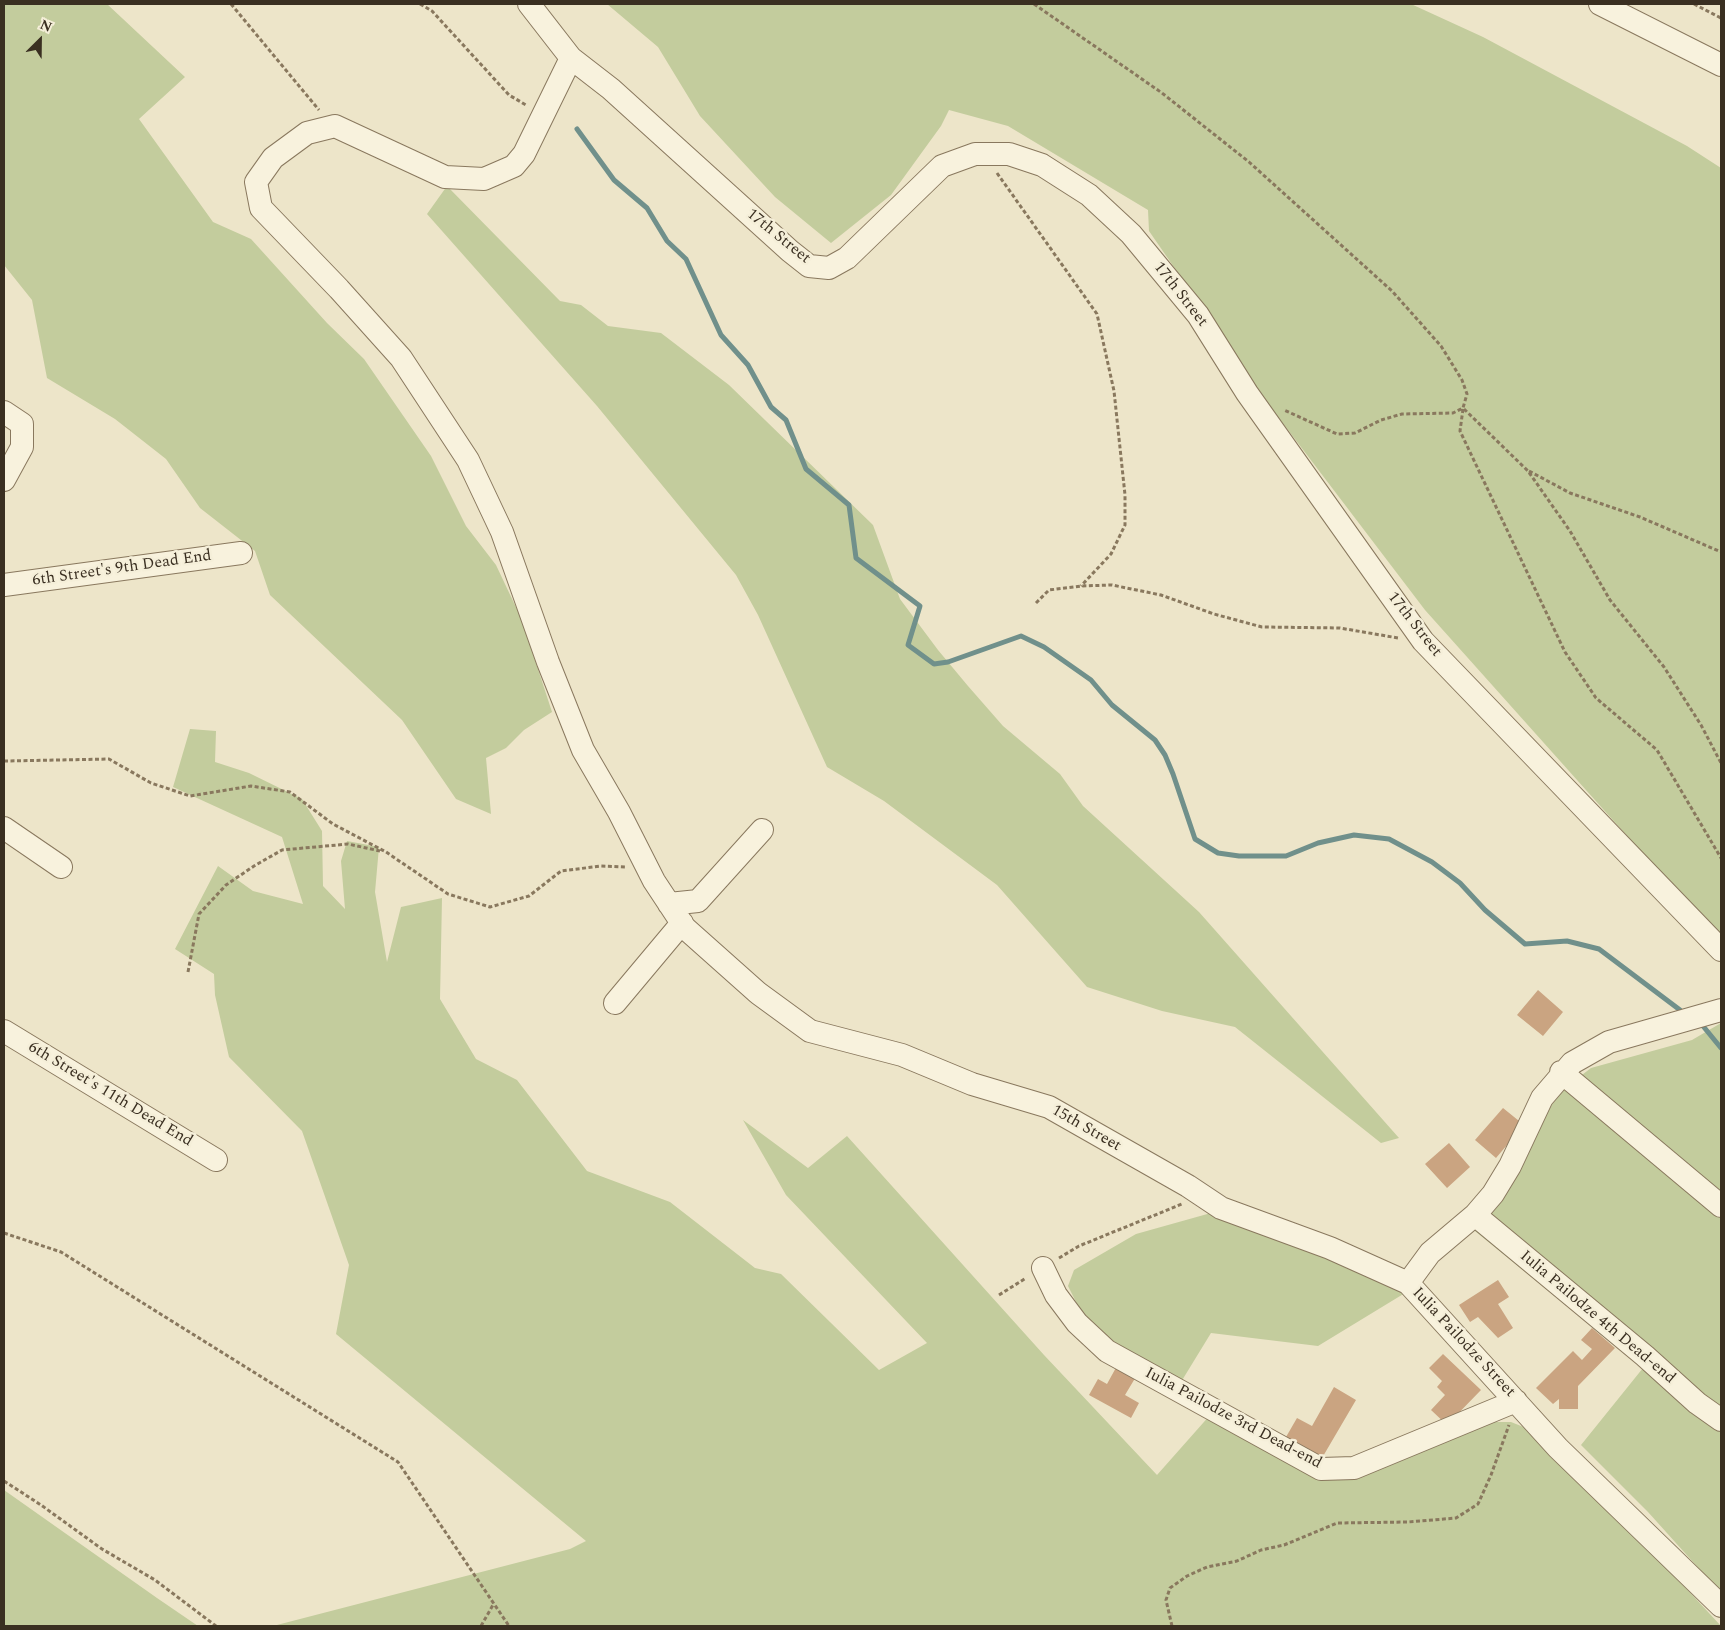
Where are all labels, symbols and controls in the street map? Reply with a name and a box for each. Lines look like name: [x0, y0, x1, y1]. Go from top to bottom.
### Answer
text: N: [37, 14, 55, 38]
north arrow: [15, 15, 65, 65]
street label: 17th Street: [742, 205, 814, 269]
street label: 17th Street: [1149, 259, 1211, 331]
street label: 6th Street's 9th Dead End: [31, 547, 213, 591]
street label: 17th Street: [1383, 589, 1445, 661]
street label: 6th Street's 11th Dead End: [24, 1038, 196, 1152]
street label: 15th Street: [1048, 1101, 1124, 1157]
street label: Iulia Pailodze 4th Dead-end: [1515, 1247, 1679, 1389]
street label: Iulia Pailodze Street: [1407, 1284, 1519, 1402]
street label: Iulia Pailodze 3rd Dead-end: [1141, 1364, 1325, 1474]

